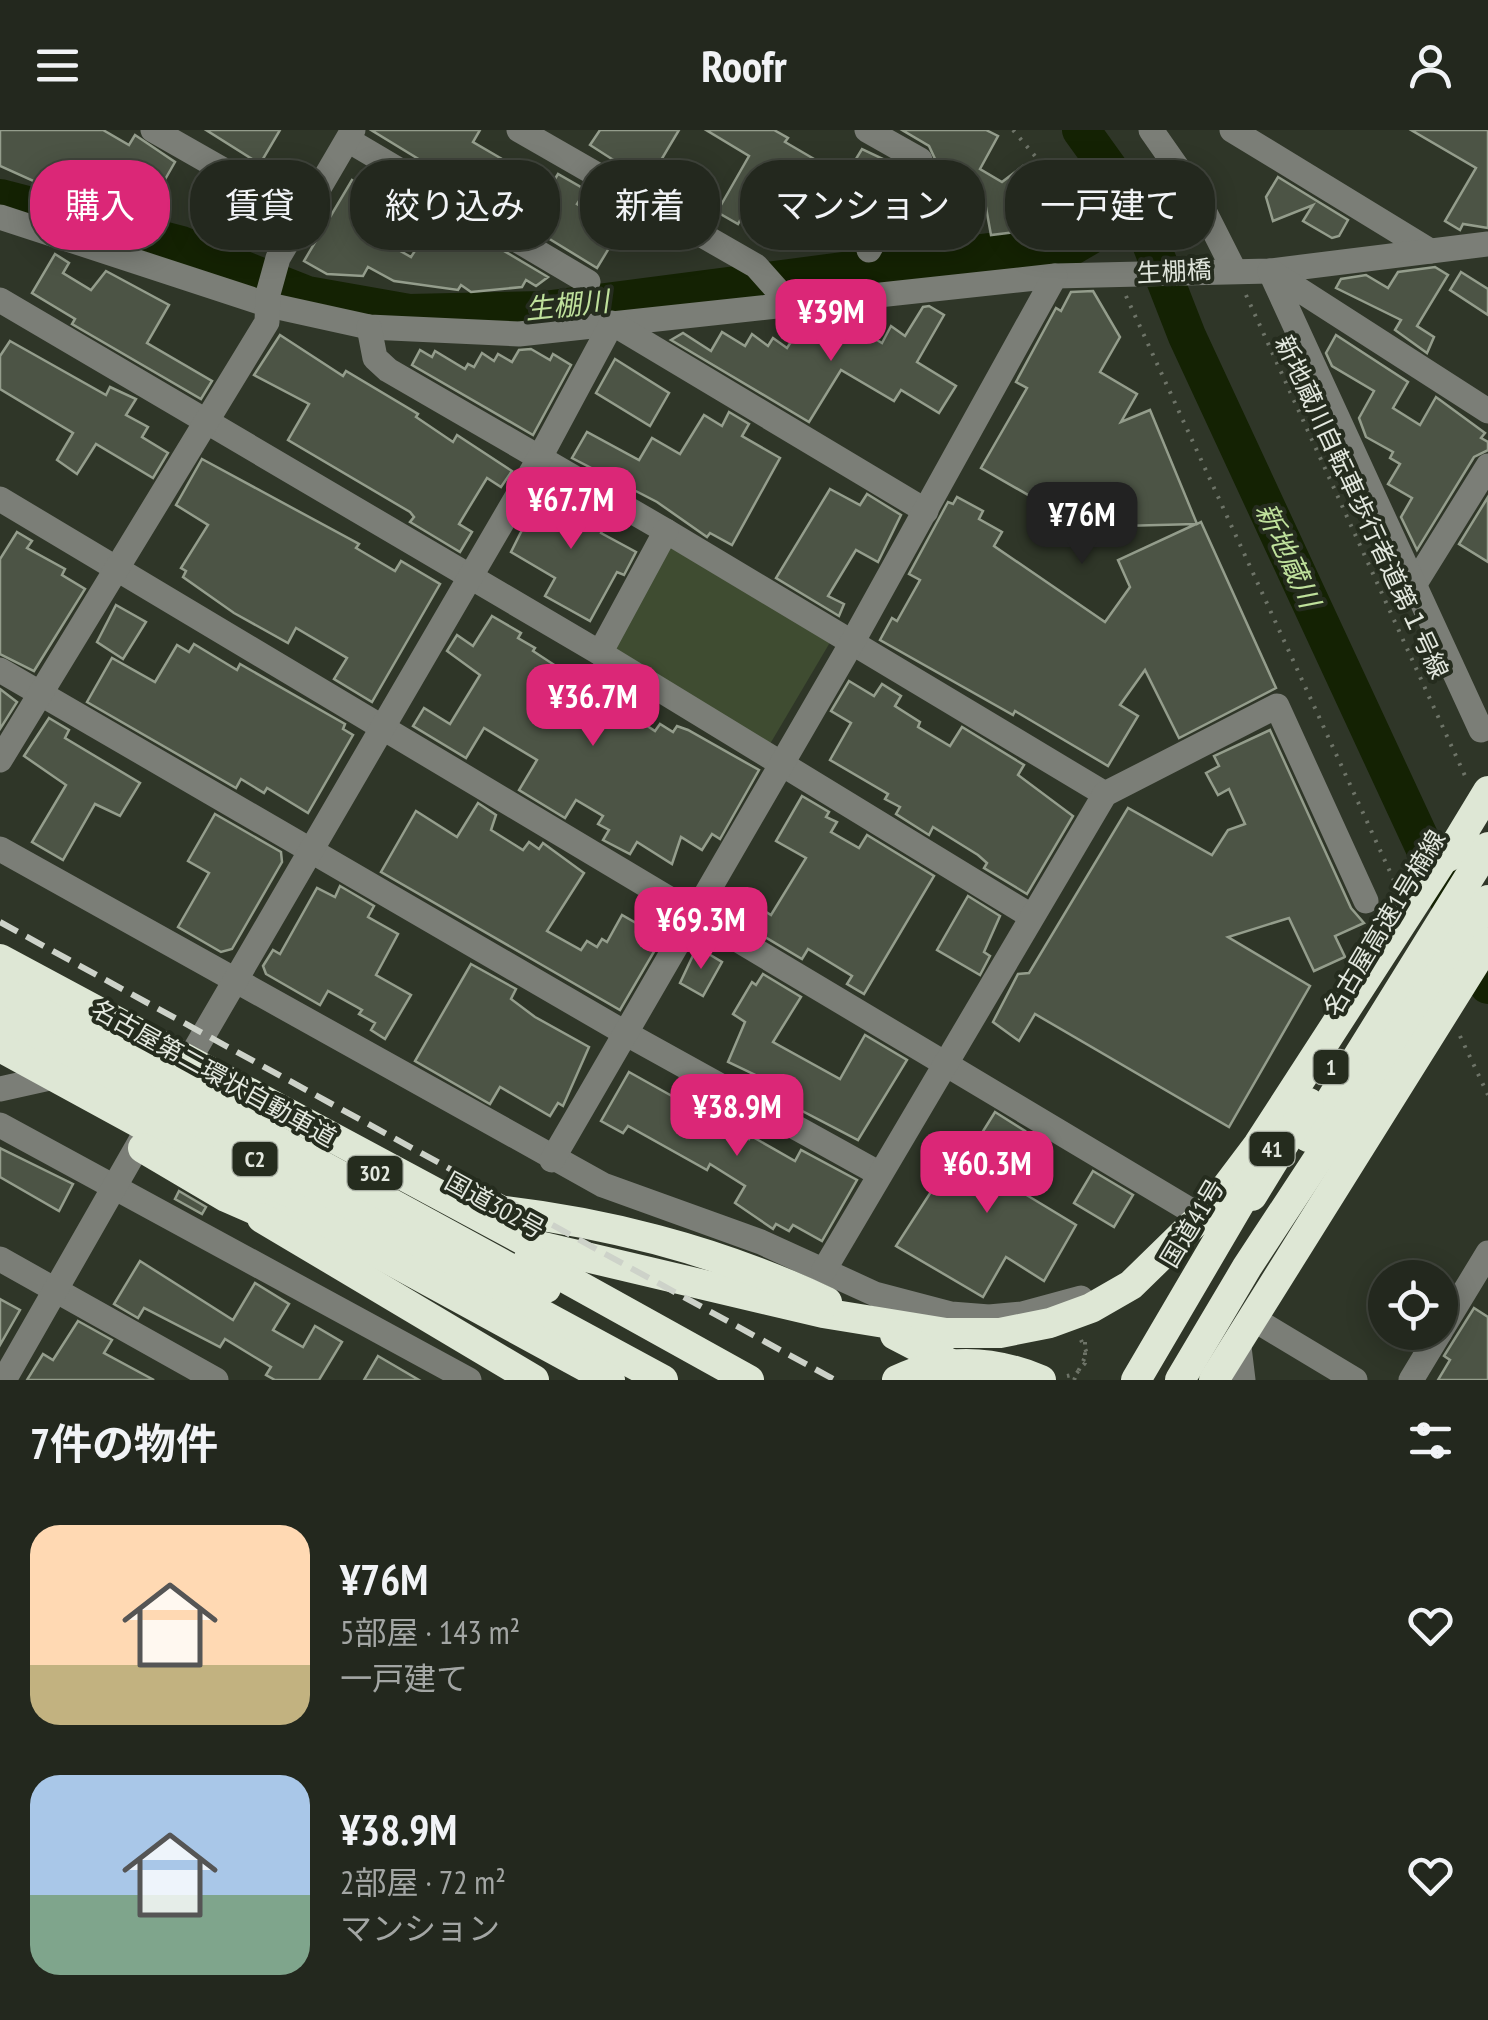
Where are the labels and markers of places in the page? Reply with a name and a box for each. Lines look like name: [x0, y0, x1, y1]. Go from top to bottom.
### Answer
pin: ¥39M: [772, 279, 890, 364]
pin: ¥67.7M: [490, 467, 652, 552]
pin: ¥76M: [1023, 482, 1141, 567]
pin: ¥36.7M: [512, 664, 674, 749]
pin: ¥69.3M: [620, 887, 782, 972]
pin: ¥38.9M: [656, 1074, 818, 1159]
pin: ¥60.3M: [906, 1131, 1068, 1216]

